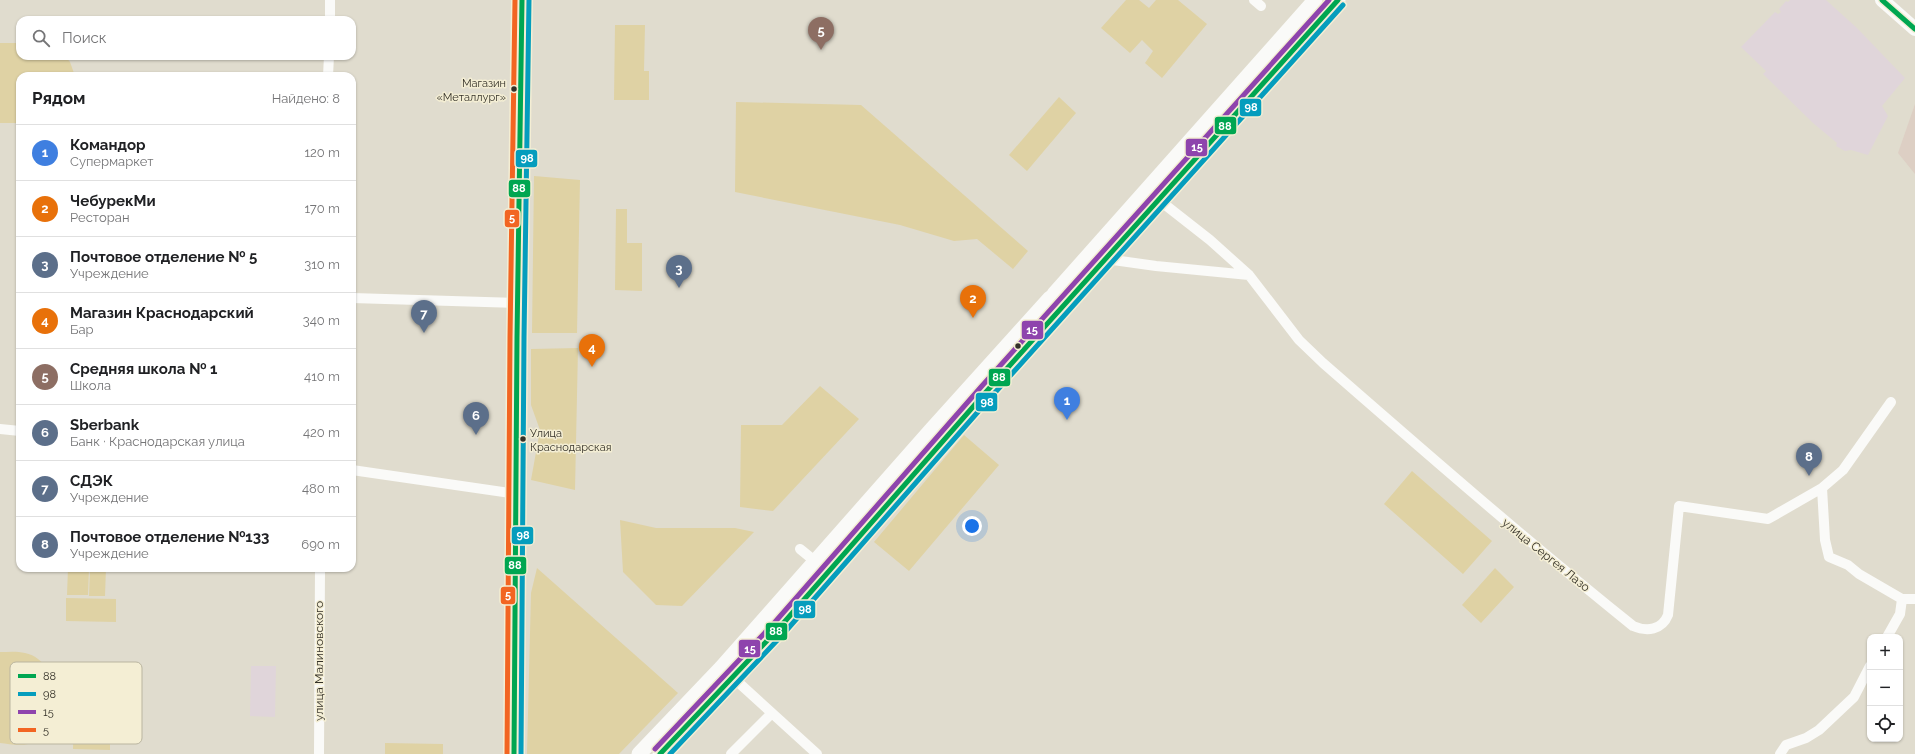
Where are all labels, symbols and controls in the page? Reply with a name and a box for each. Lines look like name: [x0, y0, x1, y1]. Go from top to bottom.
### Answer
search box: [16, 16, 356, 60]
pin: 5: [808, 17, 834, 50]
icon: search: [30, 27, 52, 49]
text: Поиск: [62, 29, 107, 47]
place label: Магазин «Металлург»: [436, 77, 506, 104]
marker: Магазин «Металлург»: [509, 84, 519, 94]
text: Рядом: [32, 88, 85, 108]
text: Найдено: 8: [272, 91, 340, 106]
line badge: 98: [1239, 98, 1262, 117]
text: 98: [1244, 101, 1258, 114]
line badge: 88: [1214, 116, 1237, 135]
text: 88: [1218, 120, 1232, 133]
text: Командор: [70, 136, 146, 154]
line badge: 15: [1185, 138, 1208, 157]
text: 15: [1191, 141, 1203, 154]
text: 1: [42, 145, 48, 160]
text: 120 m: [304, 145, 340, 160]
line badge: 98: [515, 149, 538, 168]
text: 98: [520, 152, 534, 165]
text: Супермаркет: [70, 154, 153, 169]
line badge: 88: [508, 179, 531, 198]
text: 88: [512, 182, 526, 195]
text: ЧебурекМи: [70, 192, 156, 210]
text: 2: [41, 201, 49, 216]
text: 170 m: [304, 201, 340, 216]
line badge: 5: [504, 209, 520, 228]
text: Ресторан: [70, 210, 129, 225]
text: 5: [509, 212, 515, 225]
text: Почтовое отделение № 5: [70, 248, 257, 266]
pin: 3: [666, 255, 692, 288]
text: 3: [41, 257, 49, 272]
text: 310 m: [304, 257, 340, 272]
text: Учреждение: [70, 266, 149, 281]
pin: 2: [960, 285, 986, 318]
pin: 7: [411, 300, 437, 333]
text: Магазин Краснодарский: [70, 304, 254, 322]
text: 4: [41, 313, 49, 328]
text: 340 m: [303, 313, 340, 328]
line badge: 15: [1021, 320, 1044, 340]
text: Бар: [70, 322, 94, 337]
text: 15: [1026, 324, 1038, 337]
pin: 4: [579, 334, 605, 367]
unlabelled marker: [1013, 341, 1023, 351]
text: Средняя школа № 1: [70, 360, 217, 378]
line badge: 88: [988, 368, 1011, 387]
text: 5: [41, 369, 49, 384]
text: 410 m: [304, 369, 340, 384]
text: 88: [992, 371, 1006, 384]
text: Школа: [70, 378, 111, 393]
pin: 1: [1054, 387, 1080, 420]
line badge: 98: [975, 392, 998, 412]
text: 98: [980, 396, 994, 409]
pin: 6: [463, 402, 489, 435]
text: Sberbank: [70, 416, 139, 434]
text: 6: [41, 425, 49, 440]
text: 420 m: [303, 425, 340, 440]
place label: Улица Краснодарская: [530, 427, 611, 454]
text: Банк · Краснодарская улица: [70, 434, 245, 449]
marker: Улица Краснодарская: [518, 434, 528, 444]
pin: 8: [1796, 443, 1822, 476]
text: СДЭК: [70, 472, 113, 490]
text: 7: [41, 481, 49, 496]
text: 480 m: [302, 481, 340, 496]
text: Учреждение: [70, 490, 149, 505]
street label: улица Сергея Лазо: [1499, 515, 1593, 595]
your location: [962, 516, 982, 536]
line badge: 98: [511, 526, 534, 545]
text: Почтовое отделение №133: [70, 528, 269, 546]
text: 98: [516, 529, 530, 542]
text: 8: [41, 537, 49, 552]
text: 690 m: [301, 537, 340, 552]
text: Учреждение: [70, 546, 149, 561]
line badge: 88: [504, 556, 527, 575]
text: 88: [508, 559, 522, 572]
line badge: 5: [500, 586, 516, 605]
text: 5: [505, 589, 511, 602]
line badge: 98: [793, 600, 816, 619]
street label: улица Малиновского: [312, 601, 326, 721]
text: 98: [798, 603, 812, 616]
line badge: 88: [765, 622, 788, 641]
text: 88: [769, 625, 783, 638]
map controls: [1867, 634, 1903, 742]
button: +: [1867, 634, 1903, 670]
line badge: 15: [738, 639, 761, 658]
text: 15: [744, 643, 756, 656]
legend: [10, 662, 142, 744]
text: 88: [43, 670, 56, 683]
button: −: [1867, 670, 1903, 706]
text: 98: [43, 688, 56, 701]
text: 15: [43, 706, 54, 719]
button: locate: [1867, 706, 1903, 742]
text: 5: [43, 724, 49, 737]

